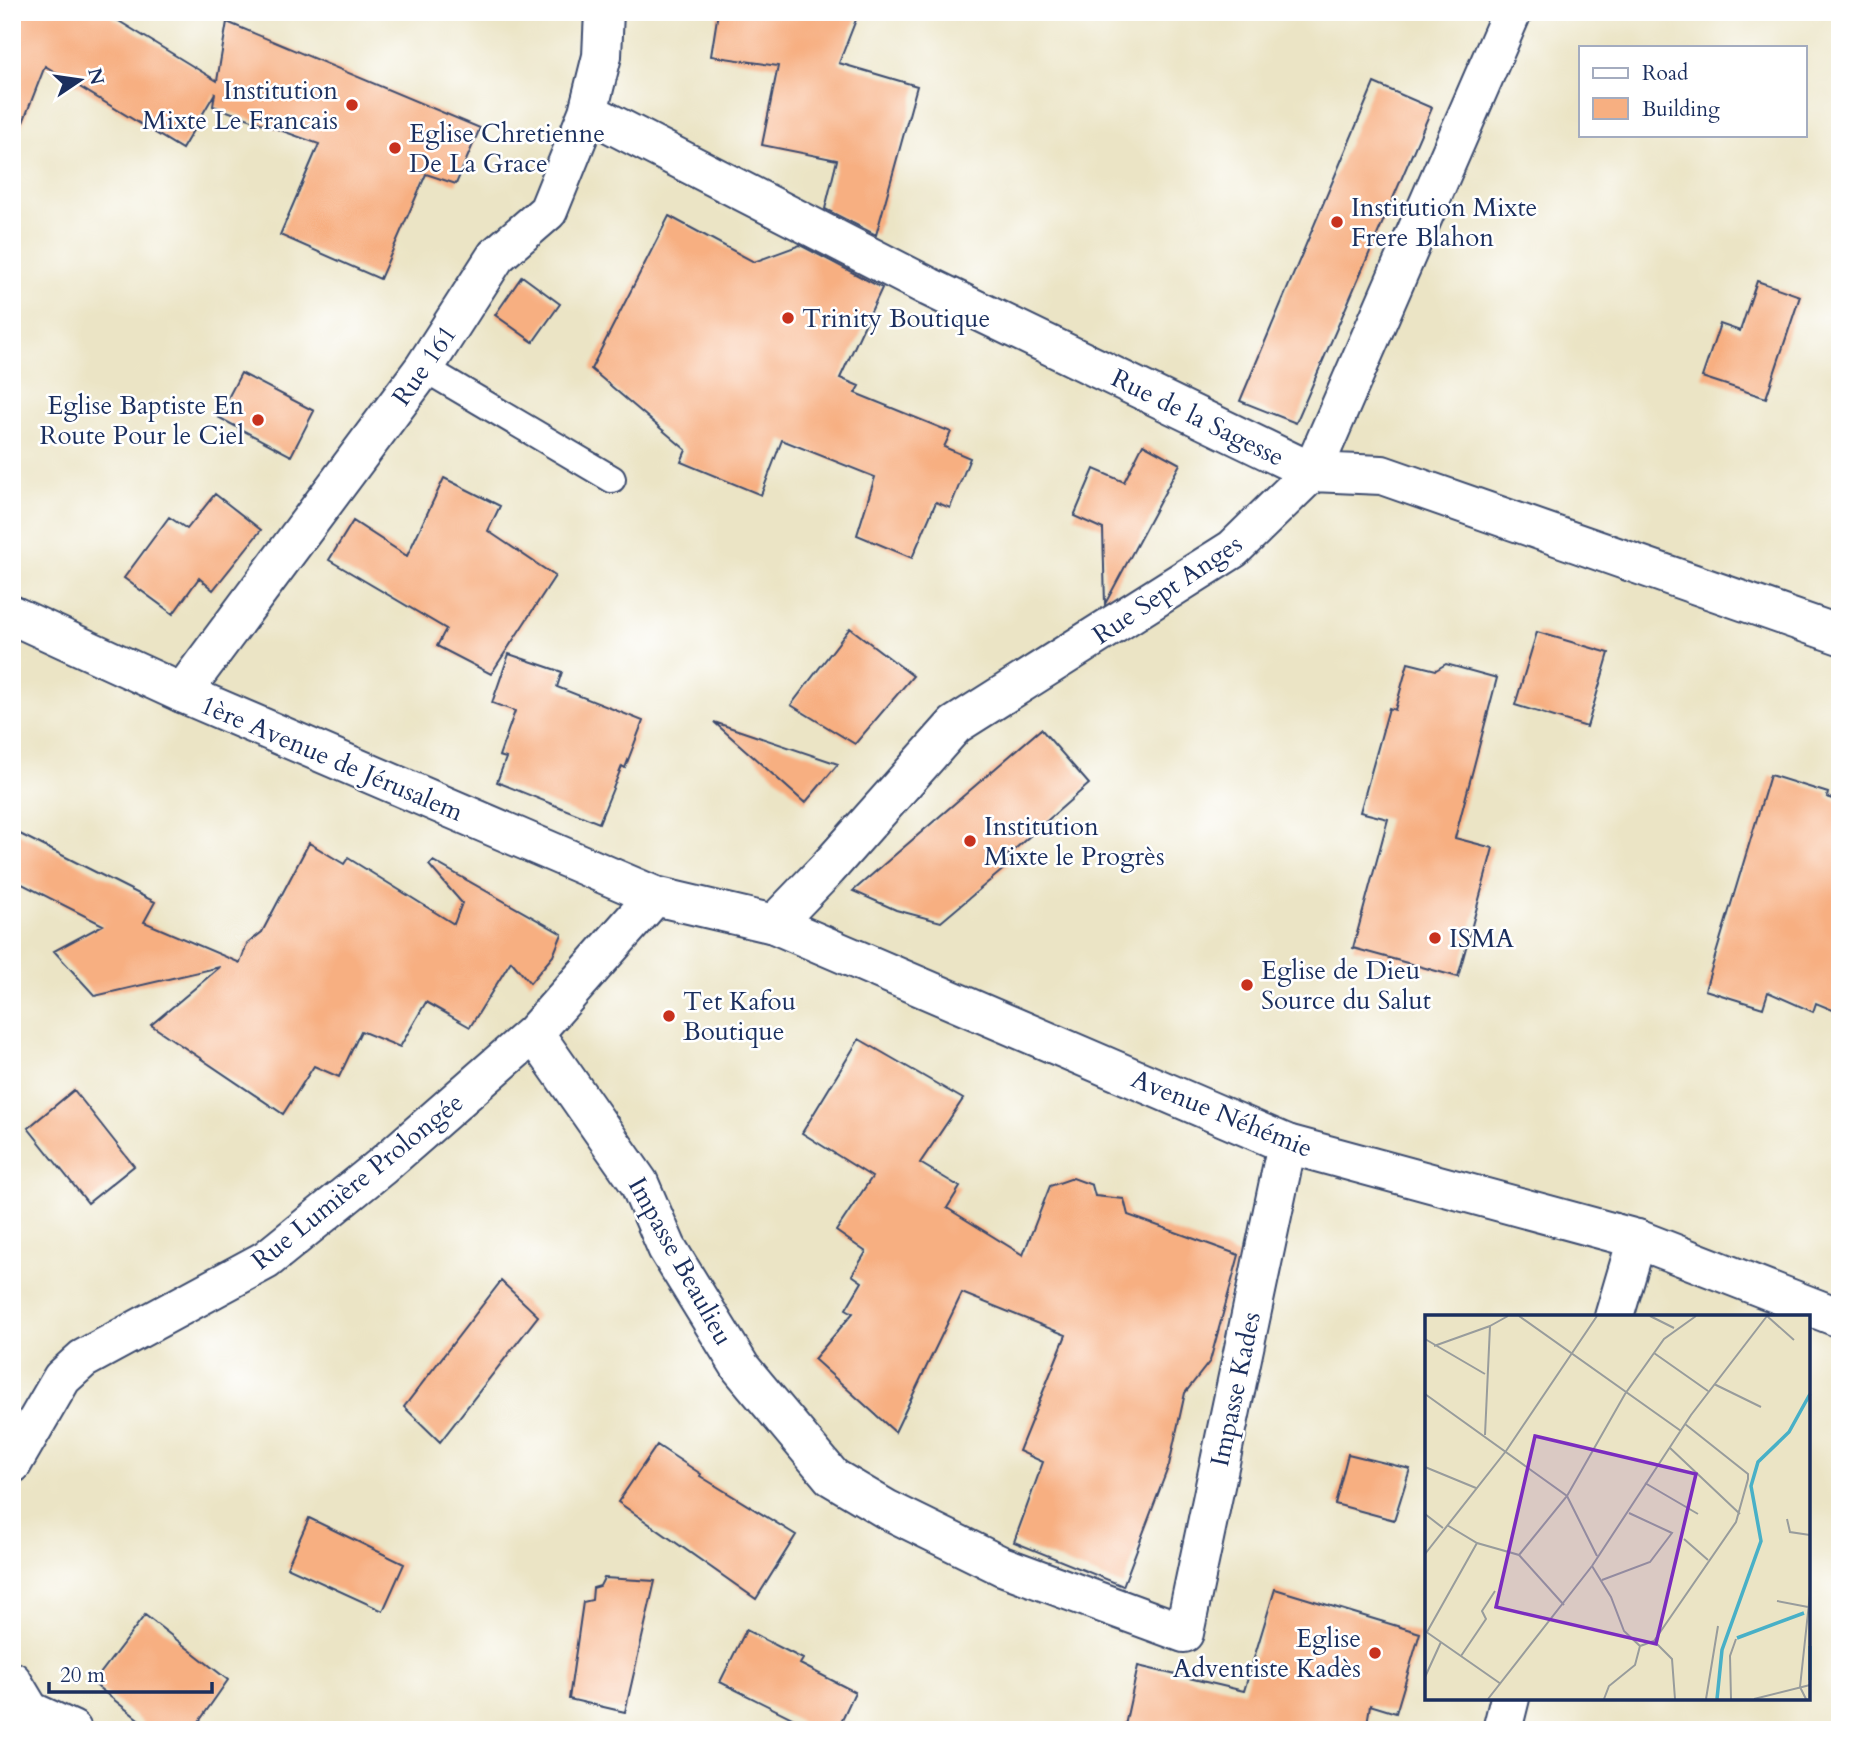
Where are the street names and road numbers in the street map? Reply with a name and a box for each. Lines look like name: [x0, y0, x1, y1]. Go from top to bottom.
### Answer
street label: Rue 161: [384, 318, 465, 413]
street label: Rue de la Sagesse: [1105, 360, 1290, 474]
street label: Rue Sept Anges: [1086, 526, 1249, 652]
street label: 1ère Avenue de Jérusalem: [195, 687, 468, 830]
street label: Avenue Néhémie: [1126, 1061, 1318, 1166]
street label: Rue Lumière Prolongée: [244, 1085, 471, 1278]
street label: Impasse Beaulieu: [620, 1171, 741, 1352]
street label: Impasse Kades: [1202, 1309, 1269, 1470]

